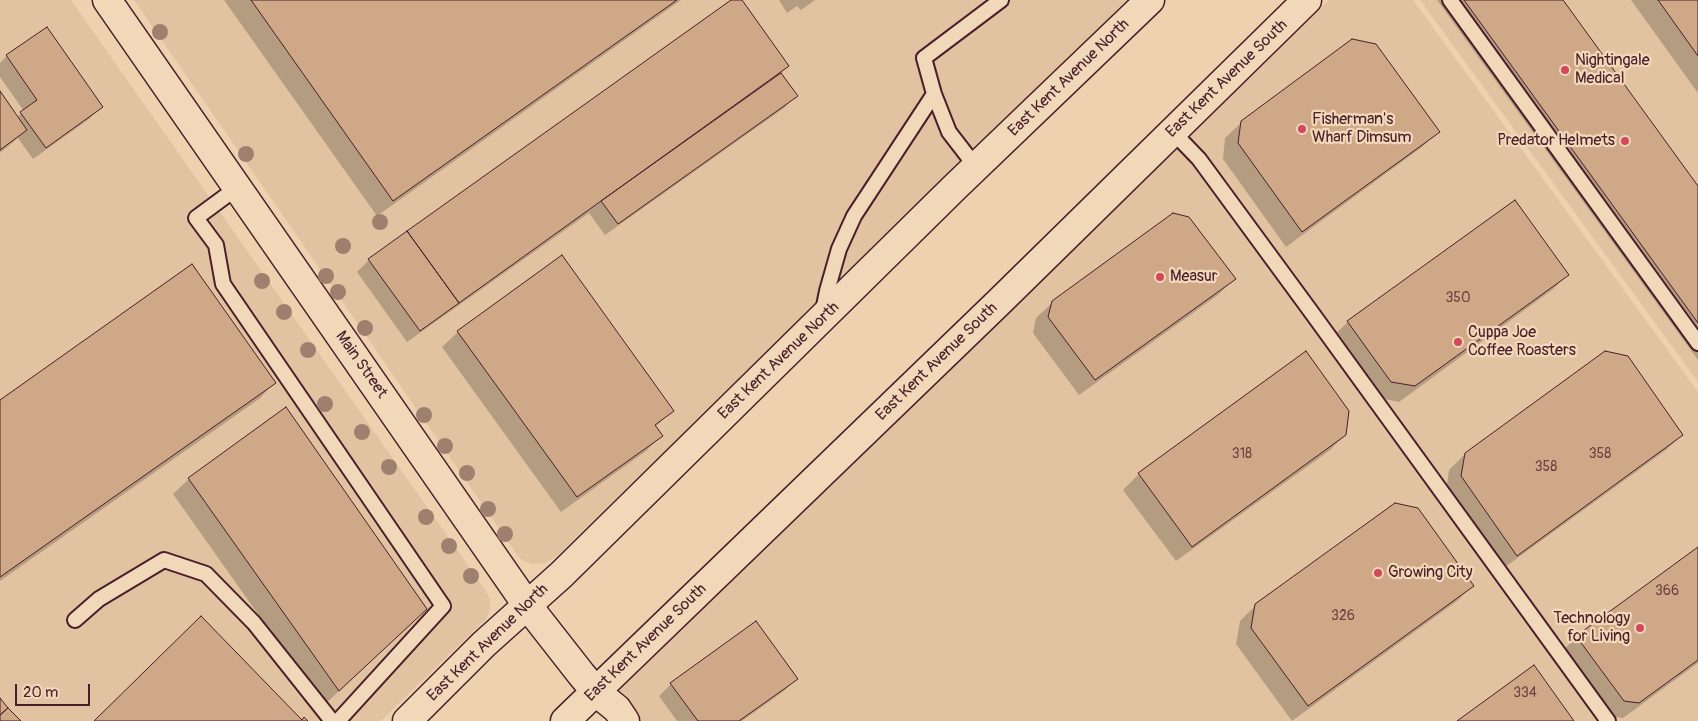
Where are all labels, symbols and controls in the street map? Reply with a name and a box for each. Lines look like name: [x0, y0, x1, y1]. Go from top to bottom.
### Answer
street label: East Kent Avenue North: [1005, 15, 1133, 141]
street label: East Kent Avenue South: [1162, 16, 1292, 142]
place label: Nightingale Medical: [1575, 51, 1650, 89]
marker: Nightingale Medical: [1559, 64, 1571, 76]
place label: Fisherman's Wharf Dimsum: [1312, 110, 1411, 148]
marker: Fisherman's Wharf Dimsum: [1296, 123, 1308, 135]
place label: Predator Helmets: [1497, 131, 1615, 151]
marker: Predator Helmets: [1619, 135, 1631, 147]
place label: Measur: [1170, 267, 1217, 287]
marker: Measur: [1154, 271, 1166, 283]
house number: 350: [1446, 290, 1470, 306]
street label: East Kent Avenue North: [715, 298, 843, 424]
street label: East Kent Avenue South: [872, 299, 1002, 425]
place label: Cuppa Joe Coffee Roasters: [1468, 323, 1576, 361]
street label: Main Street: [331, 328, 391, 402]
marker: Cuppa Joe Coffee Roasters: [1452, 336, 1464, 348]
house number: 318: [1232, 446, 1252, 462]
house number: 358: [1589, 446, 1611, 462]
house number: 358: [1535, 459, 1557, 475]
place label: Growing City: [1388, 563, 1472, 583]
marker: Growing City: [1372, 567, 1384, 579]
street label: East Kent Avenue North: [424, 580, 552, 706]
street label: East Kent Avenue South: [581, 580, 711, 706]
house number: 366: [1655, 583, 1679, 599]
house number: 326: [1331, 608, 1355, 624]
place label: Technology for Living: [1553, 609, 1630, 647]
marker: Technology for Living: [1634, 622, 1646, 634]
scale bar: [18, 674, 92, 706]
text: 20 m: [23, 683, 58, 702]
house number: 334: [1513, 685, 1537, 701]

